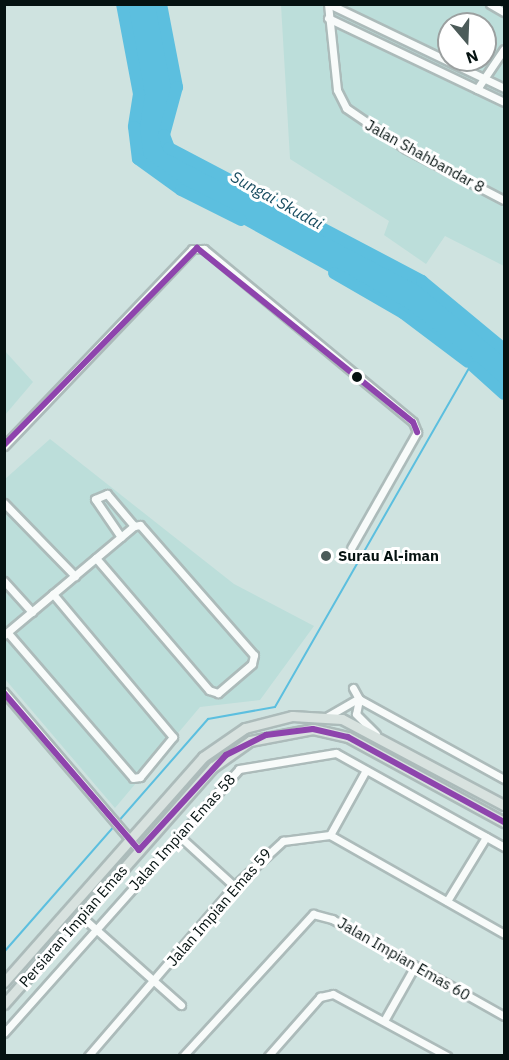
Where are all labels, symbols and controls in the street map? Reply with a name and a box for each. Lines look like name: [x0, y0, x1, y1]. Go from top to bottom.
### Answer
north arrow: [437, 12, 497, 72]
text: N: [463, 46, 481, 68]
street label: Jalan Shahbandar 8: [362, 116, 488, 196]
water label: Sungai Skudai: [228, 167, 326, 233]
unlabelled marker: [351, 371, 363, 383]
place label: Surau Al-iman: [338, 547, 439, 565]
marker: Surau Al-iman: [319, 549, 333, 563]
street label: Jalan Impian Emas 58: [125, 770, 239, 894]
street label: Jalan Impian Emas 59: [163, 844, 275, 970]
street label: Persiaran Impian Emas: [15, 861, 131, 991]
street label: Jalan Impian Emas 60: [334, 914, 474, 1004]

